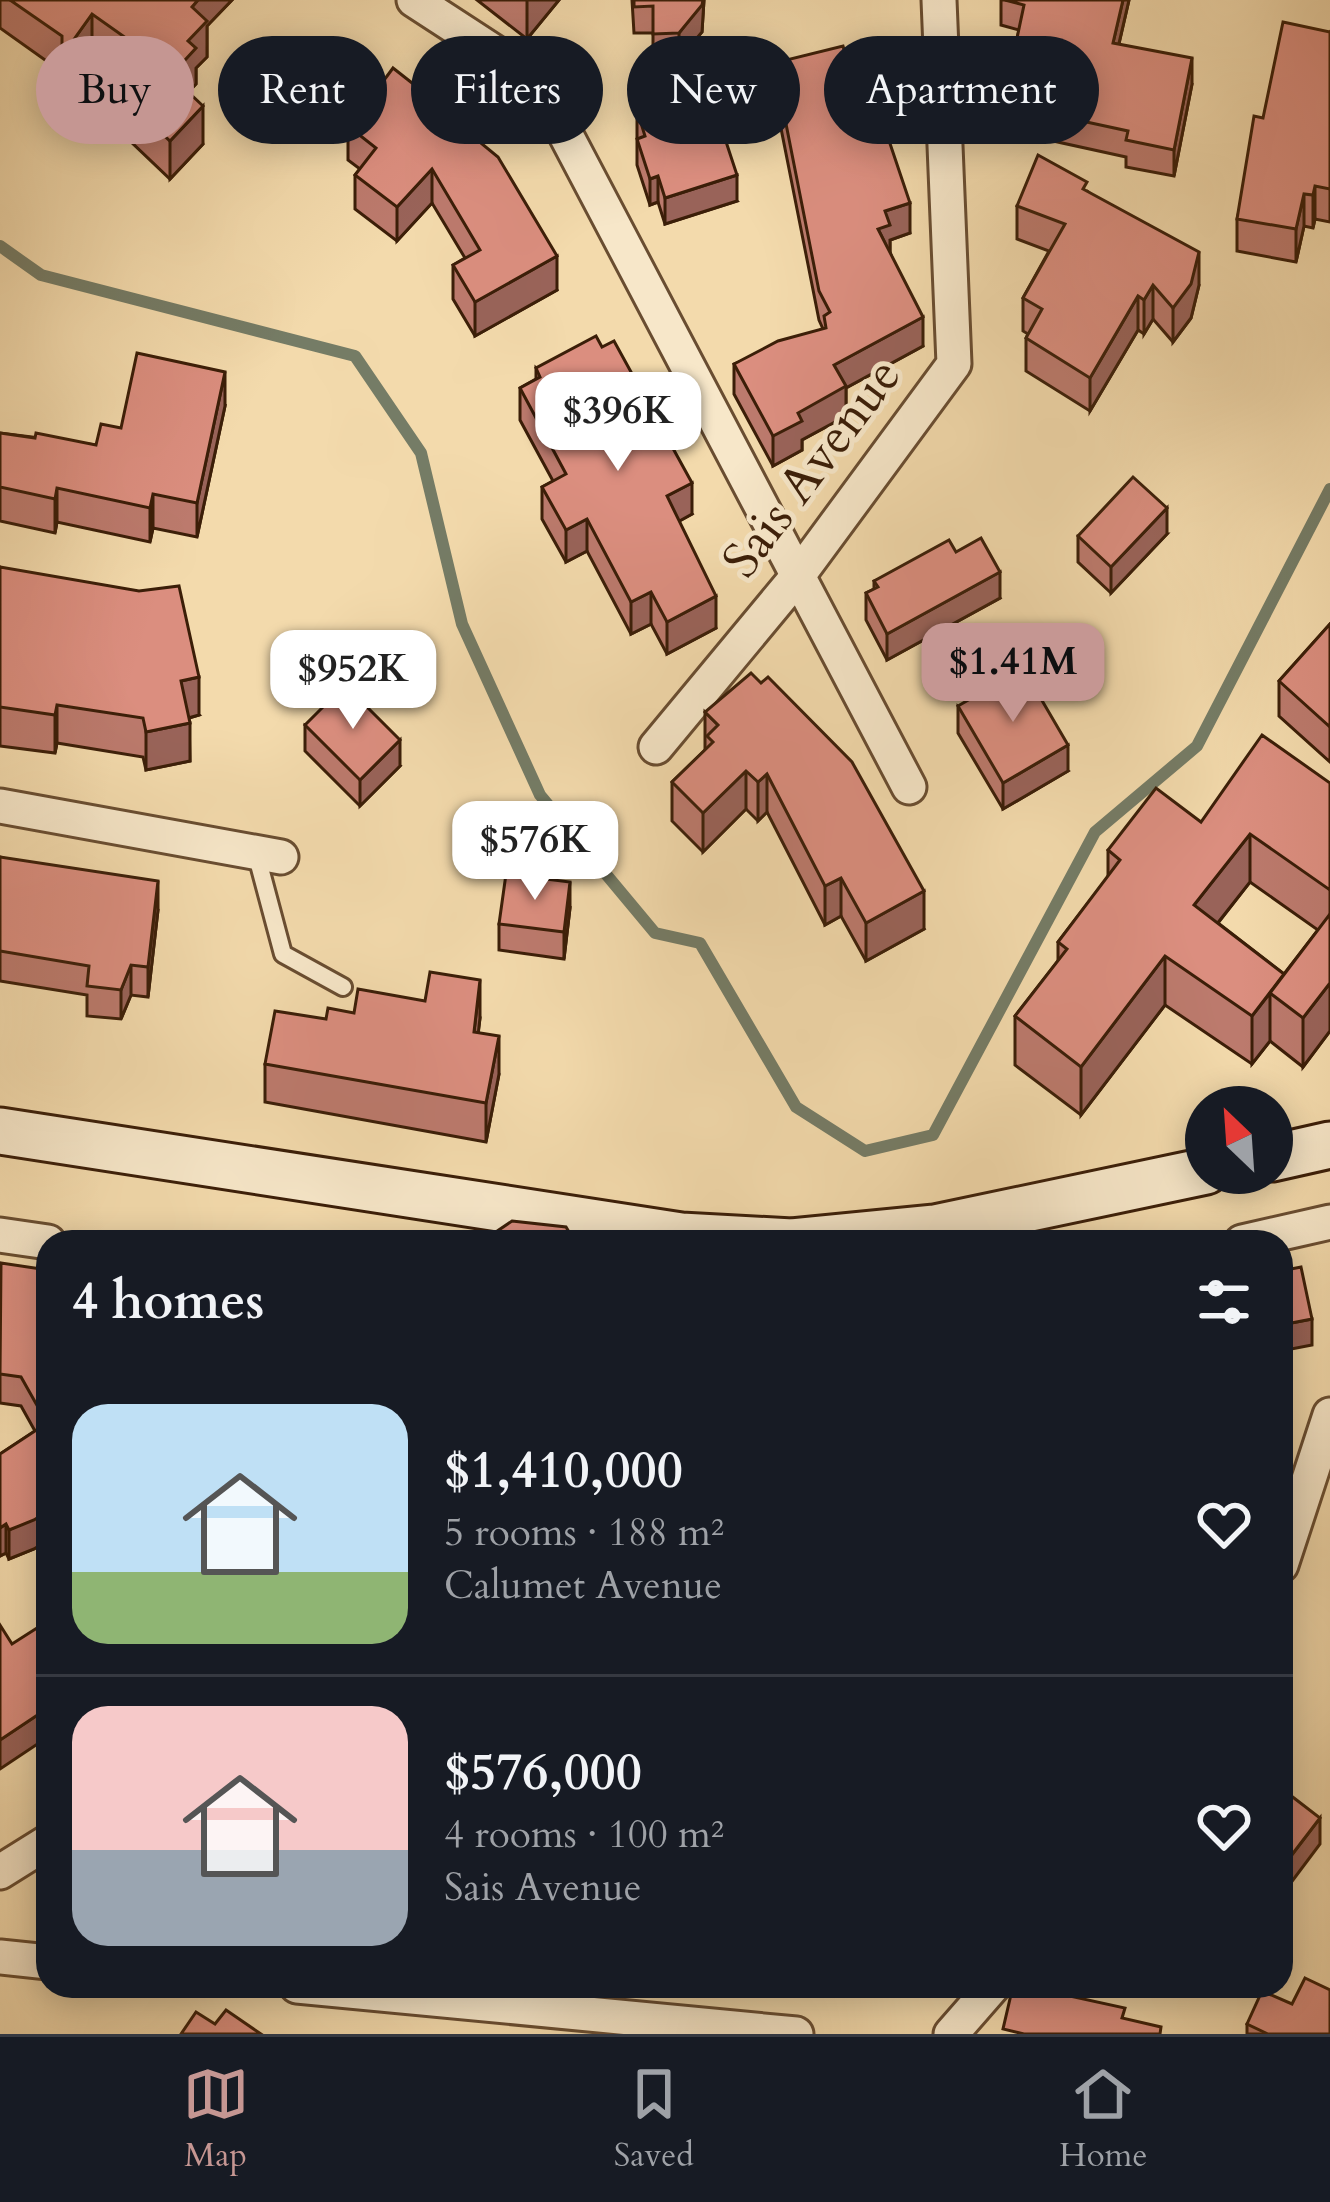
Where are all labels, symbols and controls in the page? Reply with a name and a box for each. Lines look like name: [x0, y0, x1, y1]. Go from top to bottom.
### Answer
chip: Buy: [36, 36, 194, 144]
chip: Rent: [218, 36, 387, 144]
chip: Filters: [411, 36, 603, 144]
chip: New: [627, 36, 800, 144]
chip: Apartment: [824, 36, 1099, 144]
street label: Sais Avenue: [706, 344, 918, 592]
pin: $396K: [534, 372, 702, 474]
text: $396K: [562, 384, 674, 437]
pin: $1.41M: [915, 623, 1111, 725]
pin: $952K: [269, 630, 437, 732]
text: $1.41M: [948, 635, 1078, 688]
text: $952K: [297, 642, 409, 695]
pin: $576K: [451, 801, 619, 903]
text: $576K: [479, 813, 591, 866]
north arrow: [1185, 1086, 1293, 1194]
map controls: [1185, 1086, 1293, 1194]
text: 4 homes: [72, 1267, 264, 1337]
icon: filters: [1191, 1269, 1257, 1335]
text: $1,410,000: [444, 1436, 683, 1506]
icon: home: [168, 1452, 312, 1596]
icon: heart: [1191, 1491, 1257, 1557]
text: 5 rooms · 188 m²: [444, 1506, 724, 1559]
text: Calumet Avenue: [444, 1559, 722, 1612]
text: $576,000: [444, 1738, 642, 1808]
icon: home: [168, 1754, 312, 1898]
icon: heart: [1191, 1793, 1257, 1859]
text: 4 rooms · 100 m²: [444, 1808, 724, 1861]
text: Sais Avenue: [444, 1861, 641, 1914]
tab: Map: [183, 2061, 249, 2178]
tab: Saved: [614, 2061, 694, 2178]
tab: Home: [1059, 2061, 1147, 2178]

